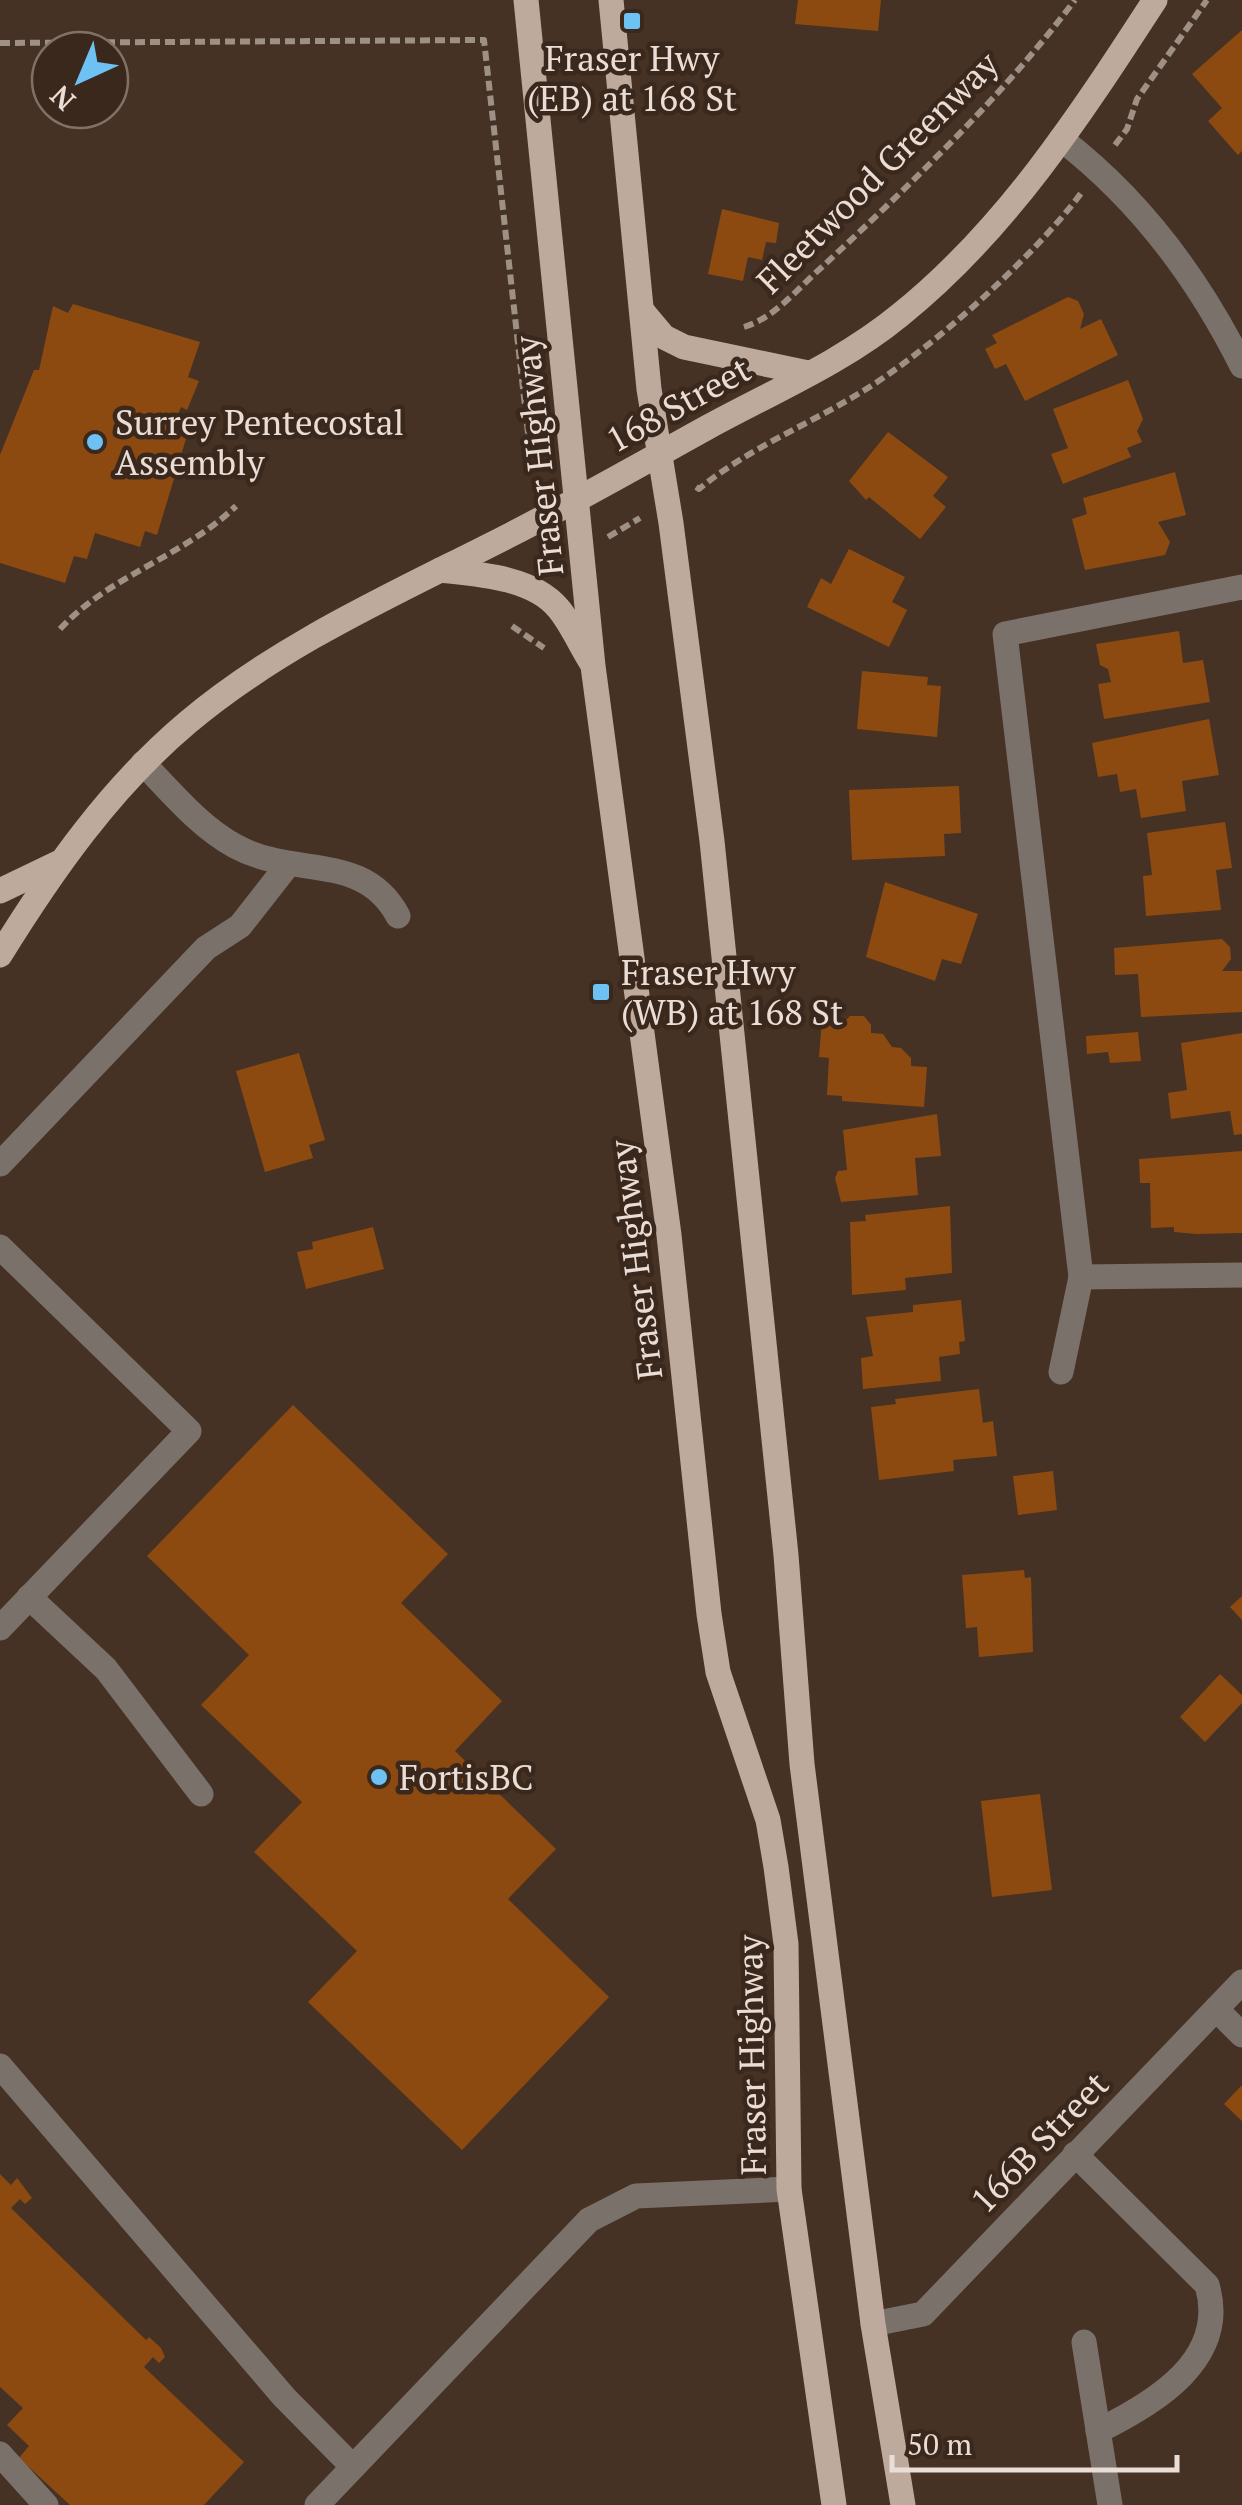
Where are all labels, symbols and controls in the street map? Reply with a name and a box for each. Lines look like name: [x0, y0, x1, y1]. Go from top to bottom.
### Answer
marker: Fraser Hwy (EB) at 168 St: [621, 10, 643, 32]
north arrow: [30, 30, 130, 130]
place label: Fraser Hwy (EB) at 168 St: [527, 35, 737, 121]
street label: Fleetwood Greenway: [746, 40, 1009, 303]
text: N: [42, 78, 83, 119]
street label: Fraser Highway: [502, 333, 573, 578]
street label: 168 Street: [598, 346, 758, 462]
place label: Surrey Pentecostal Assembly: [115, 399, 404, 485]
marker: Surrey Pentecostal Assembly: [84, 431, 106, 453]
place label: Fraser Hwy (WB) at 168 St: [621, 949, 843, 1035]
marker: Fraser Hwy (WB) at 168 St: [590, 981, 612, 1003]
street label: Fraser Highway: [597, 1136, 672, 1382]
place label: FortisBC: [399, 1754, 534, 1800]
marker: FortisBC: [368, 1766, 390, 1788]
street label: Fraser Highway: [726, 1933, 776, 2176]
street label: 166B Street: [960, 2062, 1118, 2222]
scale bar: [892, 2410, 1177, 2472]
text: 50 m: [907, 2424, 972, 2464]

